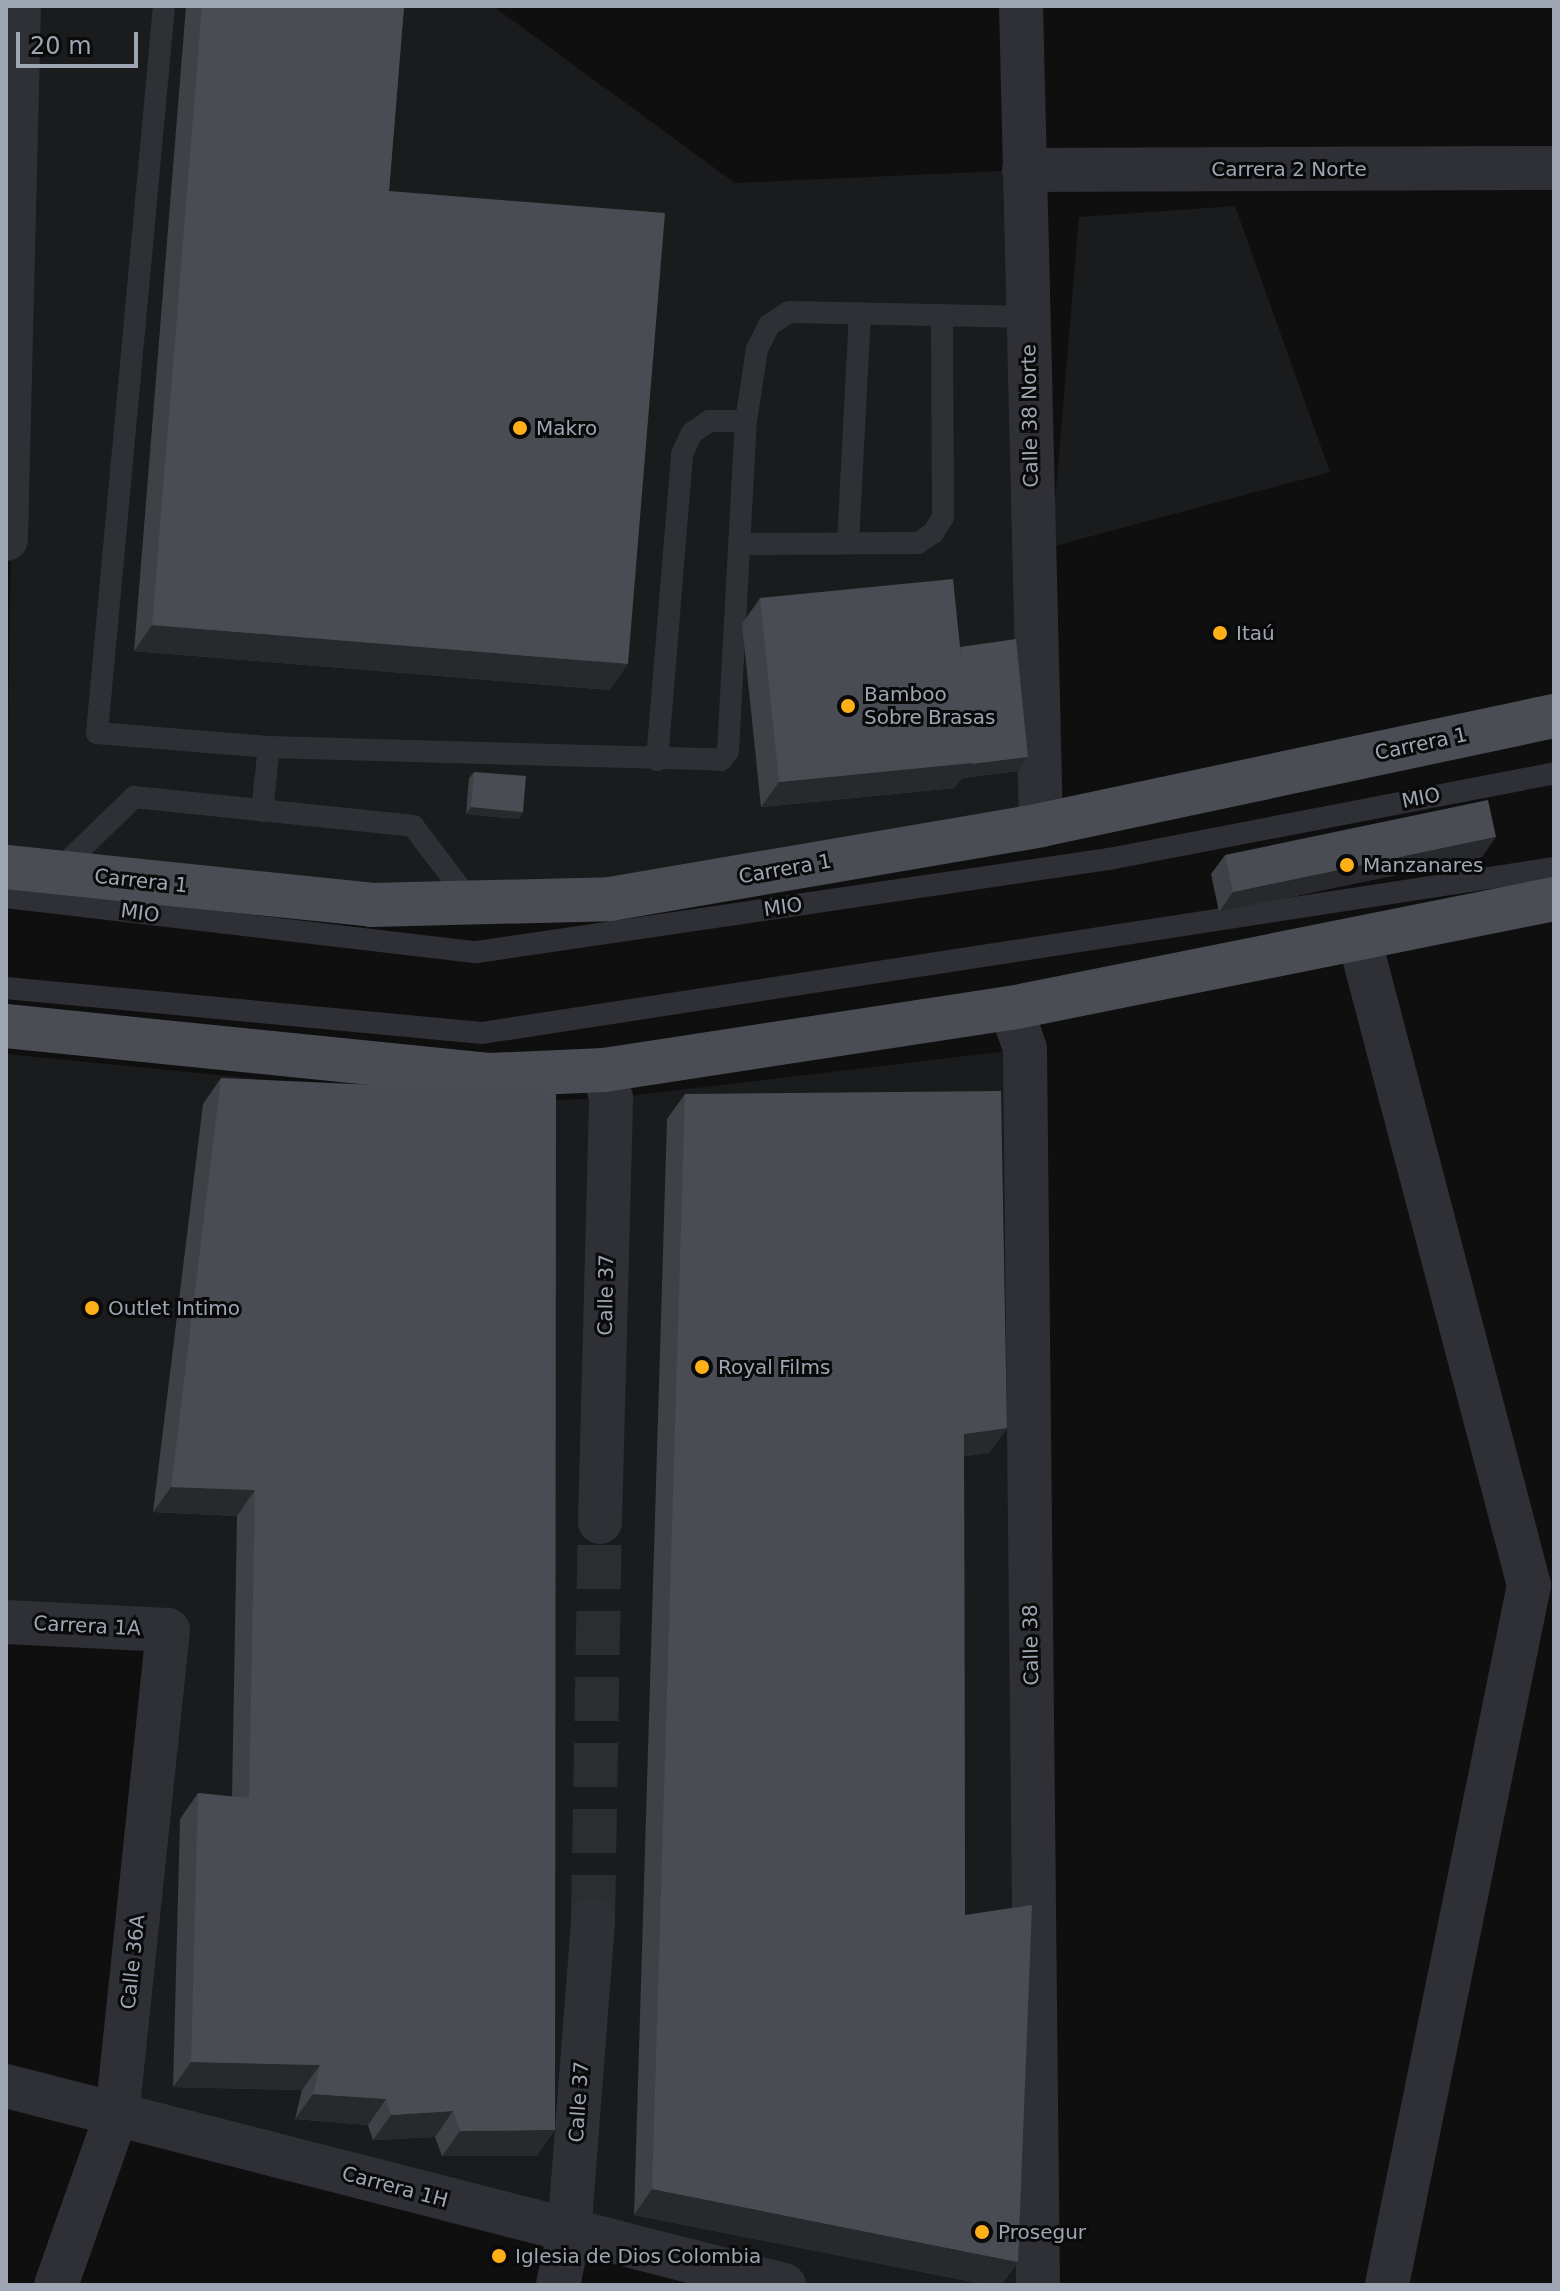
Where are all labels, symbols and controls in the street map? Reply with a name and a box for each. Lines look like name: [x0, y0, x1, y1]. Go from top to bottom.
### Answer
scale bar: [20, 16, 142, 66]
text: 20 m: [30, 32, 92, 60]
street label: Carrera 2 Norte: [1211, 157, 1367, 181]
street label: Calle 38 Norte: [1017, 344, 1043, 488]
place label: Makro: [536, 416, 597, 440]
marker: Makro: [511, 419, 529, 437]
place label: Itaú: [1236, 621, 1275, 645]
marker: Itaú: [1211, 624, 1229, 642]
place label: Bamboo Sobre Brasas: [864, 682, 995, 729]
marker: Bamboo Sobre Brasas: [839, 697, 857, 715]
street label: Carrera 1: [1373, 723, 1469, 765]
street label: MIO: [1400, 783, 1442, 813]
street label: Carrera 1: [737, 849, 833, 889]
place label: Manzanares: [1363, 853, 1483, 877]
marker: Manzanares: [1338, 856, 1356, 874]
street label: Carrera 1: [93, 864, 189, 898]
street label: MIO: [762, 892, 804, 922]
street label: MIO: [119, 899, 161, 927]
street label: Calle 37: [593, 1254, 619, 1336]
place label: Outlet Intimo: [108, 1296, 240, 1320]
marker: Outlet Intimo: [83, 1299, 101, 1317]
place label: Royal Films: [718, 1355, 830, 1379]
marker: Royal Films: [693, 1358, 711, 1376]
street label: Calle 38: [1018, 1604, 1044, 1686]
street label: Carrera 1A: [33, 1611, 141, 1641]
street label: Calle 36A: [116, 1913, 150, 2011]
street label: Calle 37: [564, 2061, 594, 2143]
street label: Carrera 1H: [339, 2161, 451, 2213]
place label: Prosegur: [998, 2220, 1086, 2244]
marker: Prosegur: [973, 2223, 991, 2241]
place label: Iglesia de Dios Colombia: [515, 2244, 761, 2268]
marker: Iglesia de Dios Colombia: [490, 2247, 508, 2265]

